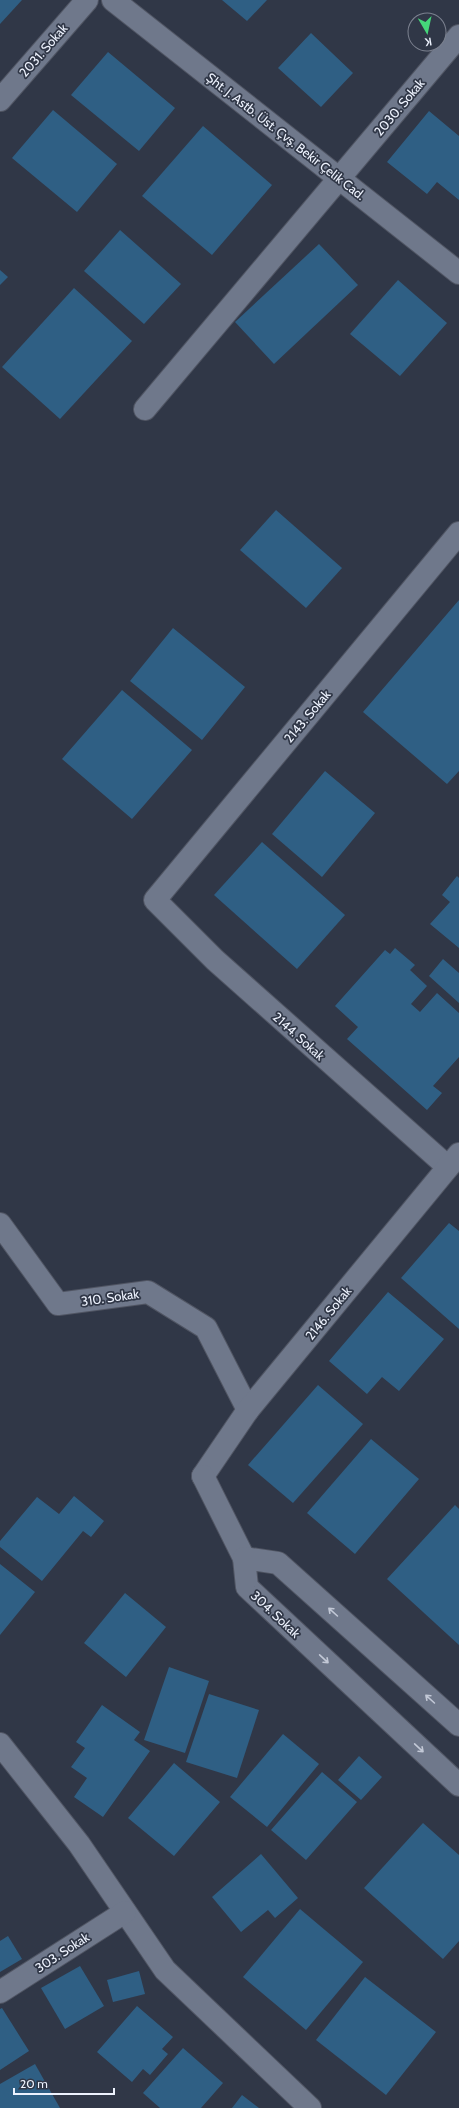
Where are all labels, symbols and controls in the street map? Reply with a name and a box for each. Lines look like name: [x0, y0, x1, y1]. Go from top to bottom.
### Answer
north arrow: [407, 12, 447, 52]
street label: 2031. Sokak: [16, 20, 71, 80]
text: K: [424, 34, 433, 49]
street label: Şht. J. Astb. Üst. Çvş. Bekir Çelik Cad.: [203, 69, 369, 203]
street label: 2030. Sokak: [370, 75, 428, 139]
street label: 2143. Sokak: [280, 686, 334, 746]
street label: 2144. Sokak: [270, 1009, 328, 1064]
street label: 2146. Sokak: [302, 1283, 355, 1343]
street label: 310. Sokak: [80, 1285, 140, 1309]
street label: 304. Sokak: [248, 1587, 304, 1641]
one-way arrow: [328, 1607, 338, 1617]
one-way arrow: [319, 1654, 329, 1664]
one-way arrow: [425, 1694, 435, 1703]
one-way arrow: [414, 1743, 424, 1753]
street label: 303. Sokak: [32, 1928, 92, 1975]
scale bar: [14, 2070, 114, 2096]
text: 20 m: [20, 2076, 48, 2091]

